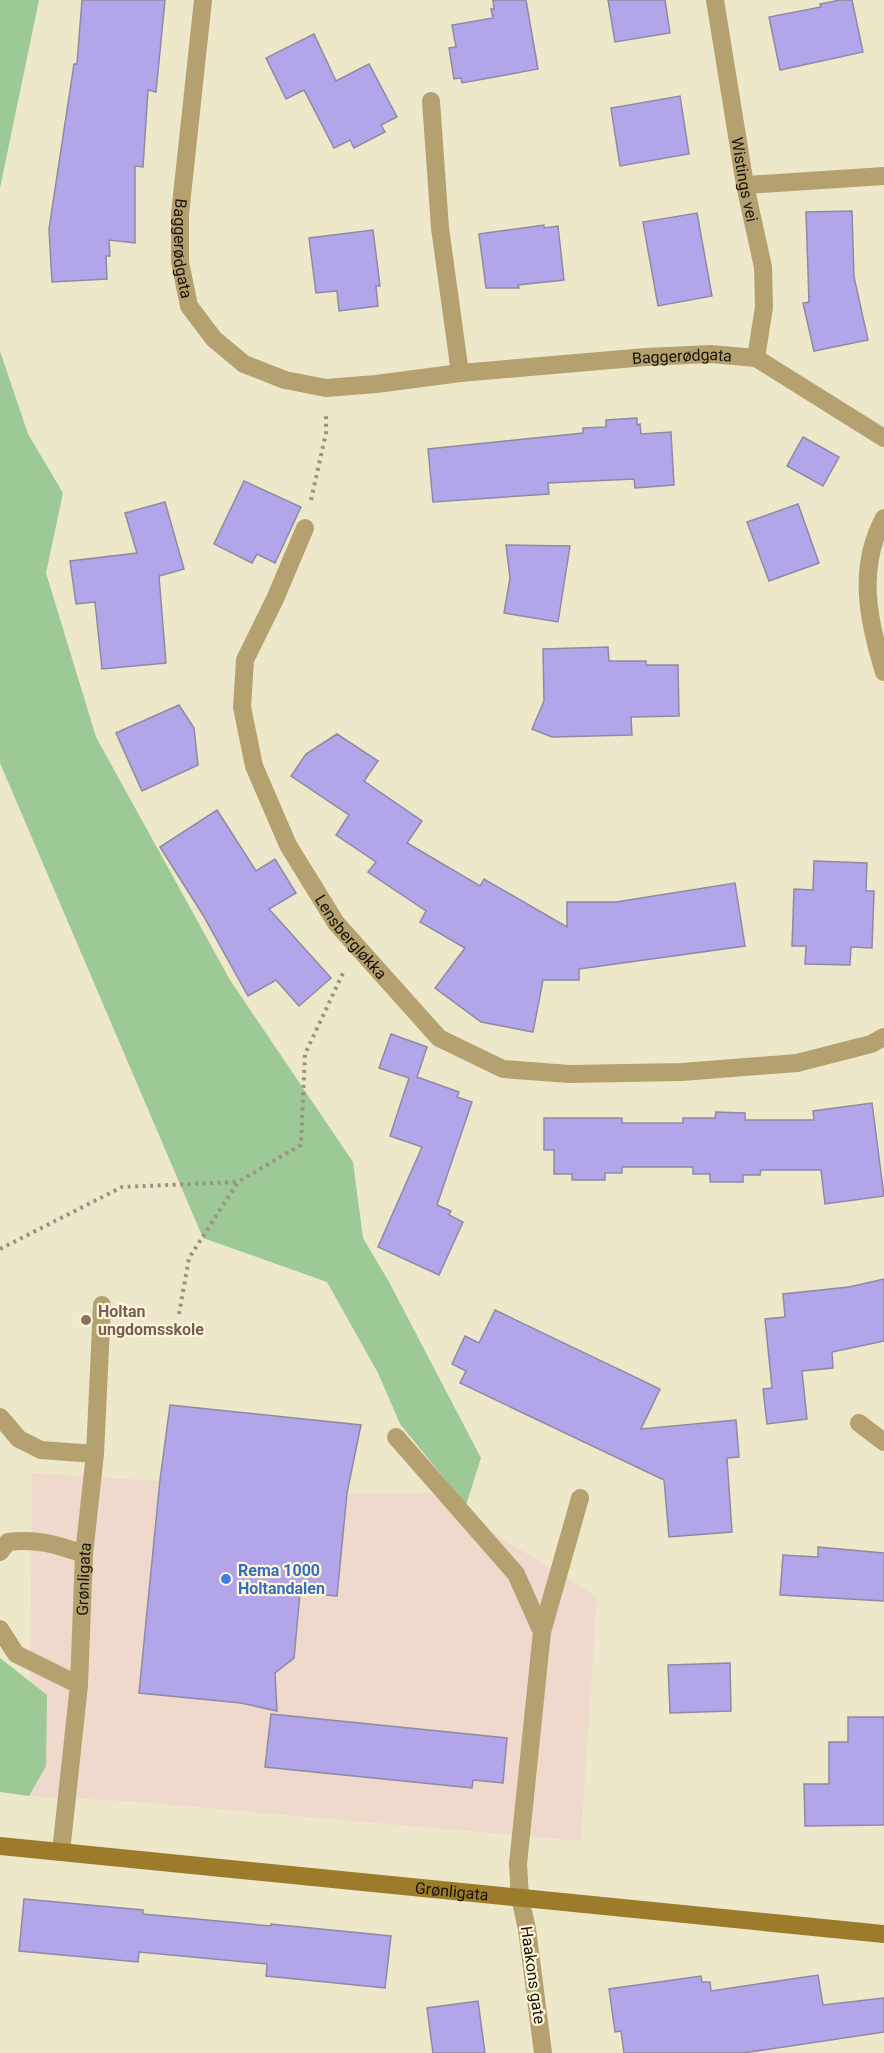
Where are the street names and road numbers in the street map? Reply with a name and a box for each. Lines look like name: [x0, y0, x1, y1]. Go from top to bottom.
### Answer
street label: Wistings vei: [728, 136, 762, 224]
street label: Baggerødgata: [170, 198, 197, 300]
street label: Baggerødgata: [631, 344, 733, 368]
street label: Lensbergløkka: [311, 891, 391, 983]
street label: Grønligata: [72, 1541, 95, 1616]
street label: Grønligata: [414, 1878, 489, 1904]
street label: Haakons gate: [517, 1925, 549, 2025]

